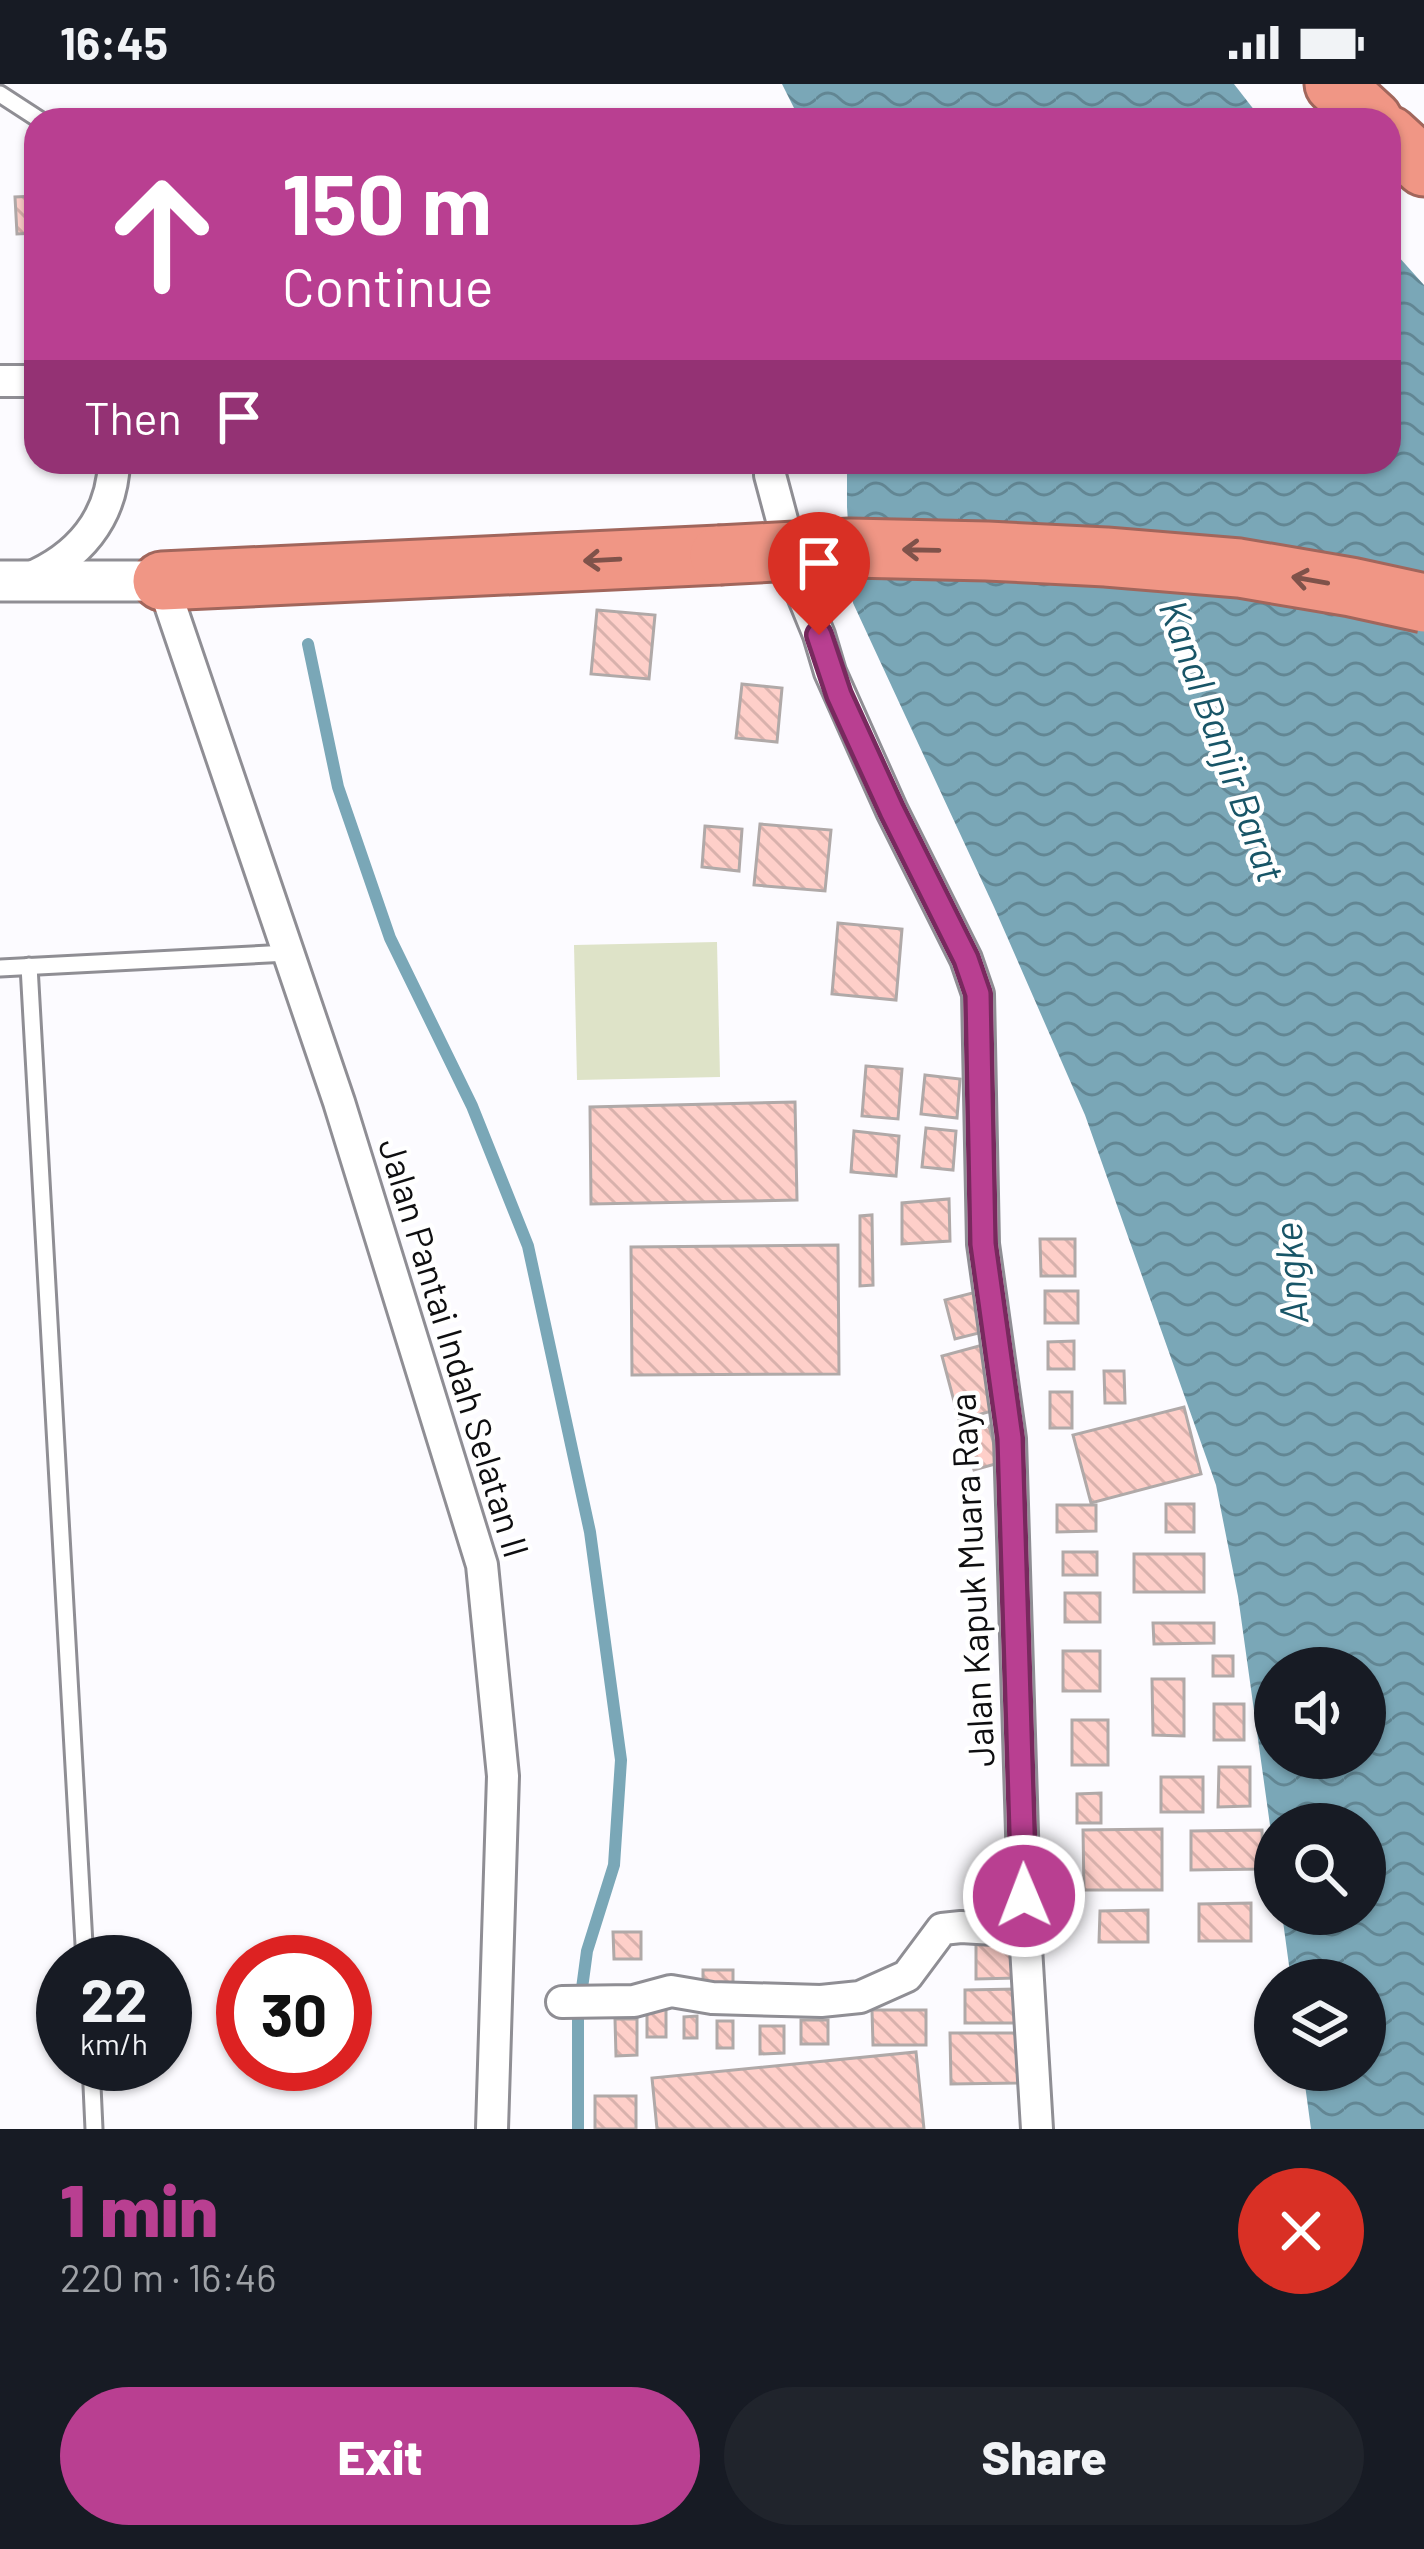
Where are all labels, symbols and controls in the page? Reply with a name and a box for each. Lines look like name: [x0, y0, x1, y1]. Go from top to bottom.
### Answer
text: 16:45: [60, 15, 168, 69]
text: 150 m: [282, 151, 492, 252]
icon: ahead: [84, 156, 240, 312]
text: Continue: [282, 253, 494, 318]
icon: arrive: [206, 384, 272, 450]
text: Then: [84, 390, 182, 444]
pin: [768, 512, 870, 635]
icon: arrive: [786, 530, 852, 596]
one-way arrow: [902, 538, 941, 561]
one-way arrow: [583, 549, 622, 572]
one-way arrow: [1291, 567, 1330, 590]
water label: Kanal Banjir Barat: [1151, 593, 1296, 888]
street label: Jalan Pantai Indah Selatan II: [371, 1133, 540, 1562]
water label: Angke: [1263, 1221, 1317, 1326]
street label: Jalan Kapuk Muara Raya: [939, 1392, 1002, 1768]
map controls: [1254, 1647, 1386, 2091]
button: sound: [1254, 1647, 1386, 1779]
button: search: [1254, 1803, 1386, 1935]
position arrow: [961, 1833, 1087, 1959]
speed limit sign: 30: [216, 1935, 372, 2091]
button: layers: [1254, 1959, 1386, 2091]
text: 22: [80, 1962, 148, 2034]
text: km/h: [80, 2025, 148, 2061]
text: 1 min: [60, 2165, 218, 2251]
button: close: [1238, 2168, 1364, 2294]
text: 220 m · 16:46: [60, 2253, 276, 2300]
button: Exit: [60, 2387, 700, 2525]
button: Share: [724, 2387, 1364, 2525]

